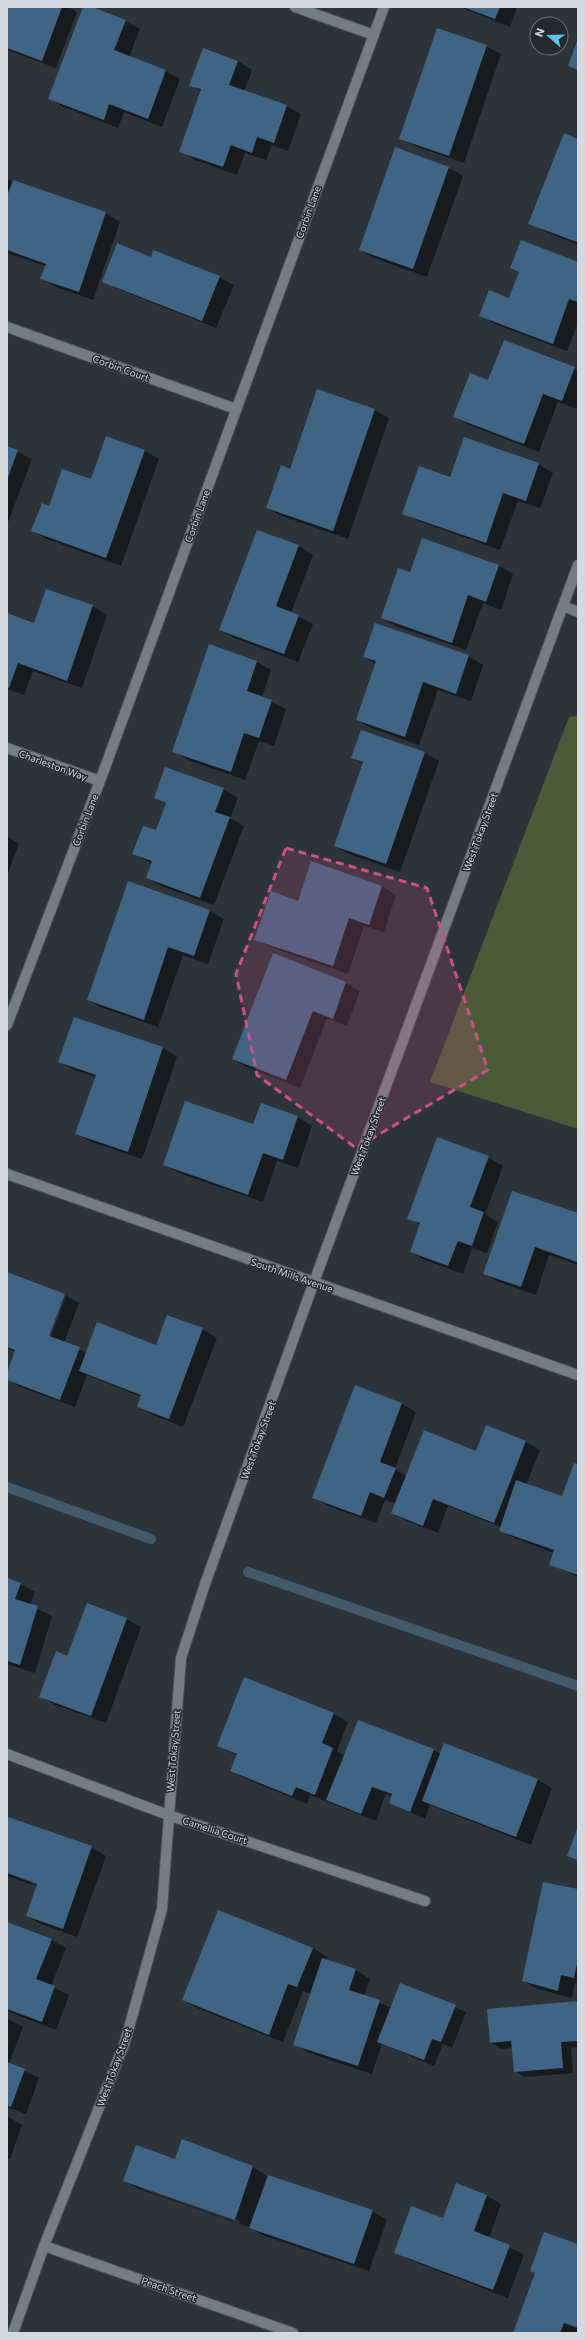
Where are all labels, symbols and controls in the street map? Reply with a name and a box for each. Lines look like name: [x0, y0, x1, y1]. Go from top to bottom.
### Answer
north arrow: [529, 16, 569, 56]
text: N: [532, 26, 547, 39]
street label: Corbin Lane: [293, 184, 323, 240]
street label: Corbin Court: [91, 352, 151, 384]
street label: Corbin Lane: [182, 488, 212, 544]
street label: Charleston Way: [17, 747, 89, 783]
street label: West Tokay Street: [460, 791, 500, 873]
street label: Corbin Lane: [70, 792, 100, 848]
street label: West Tokay Street: [348, 1095, 388, 1177]
street label: South Mills Avenue: [249, 1255, 335, 1295]
street label: West Tokay Street: [238, 1399, 278, 1481]
street label: West Tokay Street: [163, 1709, 183, 1793]
street label: Camellia Court: [181, 1814, 249, 1846]
street label: West Tokay Street: [94, 2026, 134, 2108]
street label: Peach Street: [140, 2274, 198, 2304]

